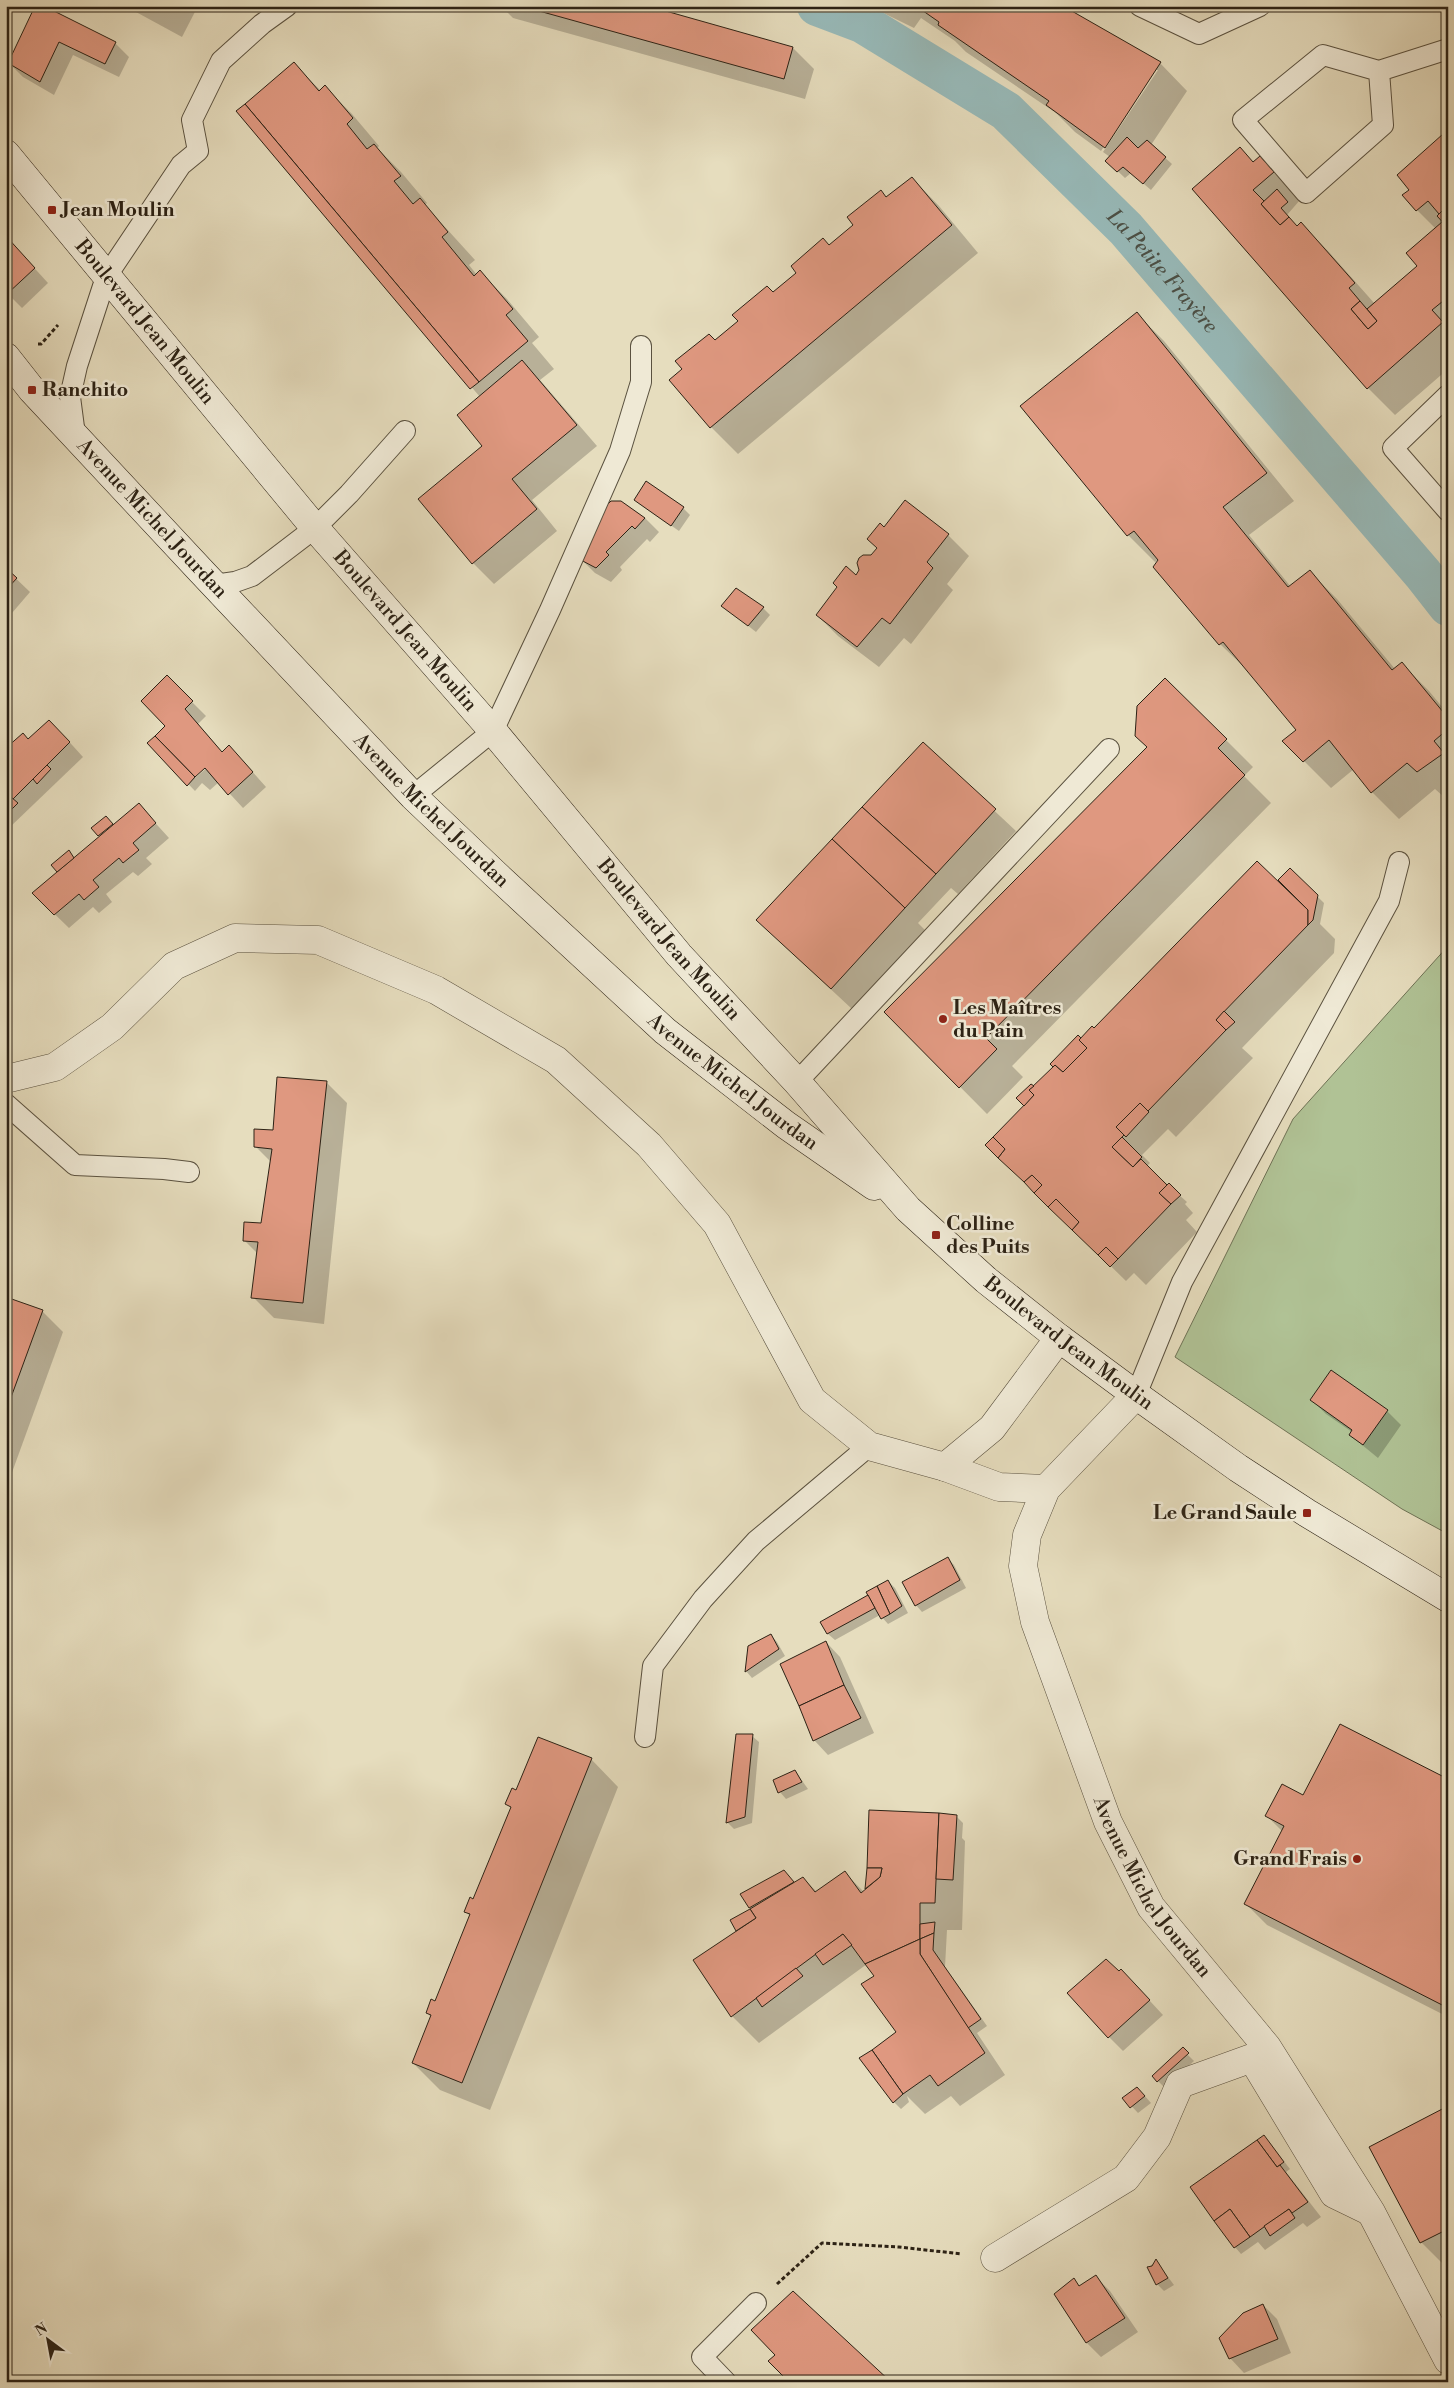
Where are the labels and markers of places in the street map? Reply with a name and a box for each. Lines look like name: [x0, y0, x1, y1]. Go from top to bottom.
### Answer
place label: Jean Moulin: [59, 198, 175, 223]
marker: Jean Moulin: [46, 204, 58, 216]
place label: Ranchito: [42, 378, 128, 403]
marker: Ranchito: [26, 384, 38, 396]
place label: Les Maîtres du Pain: [953, 996, 1061, 1044]
marker: Les Maîtres du Pain: [937, 1013, 949, 1025]
place label: Colline des Puits: [946, 1212, 1030, 1260]
marker: Colline des Puits: [930, 1229, 942, 1241]
place label: Le Grand Saule: [1153, 1501, 1297, 1526]
marker: Le Grand Saule: [1301, 1507, 1313, 1519]
place label: Grand Frais: [1233, 1847, 1347, 1872]
marker: Grand Frais: [1351, 1853, 1363, 1865]

